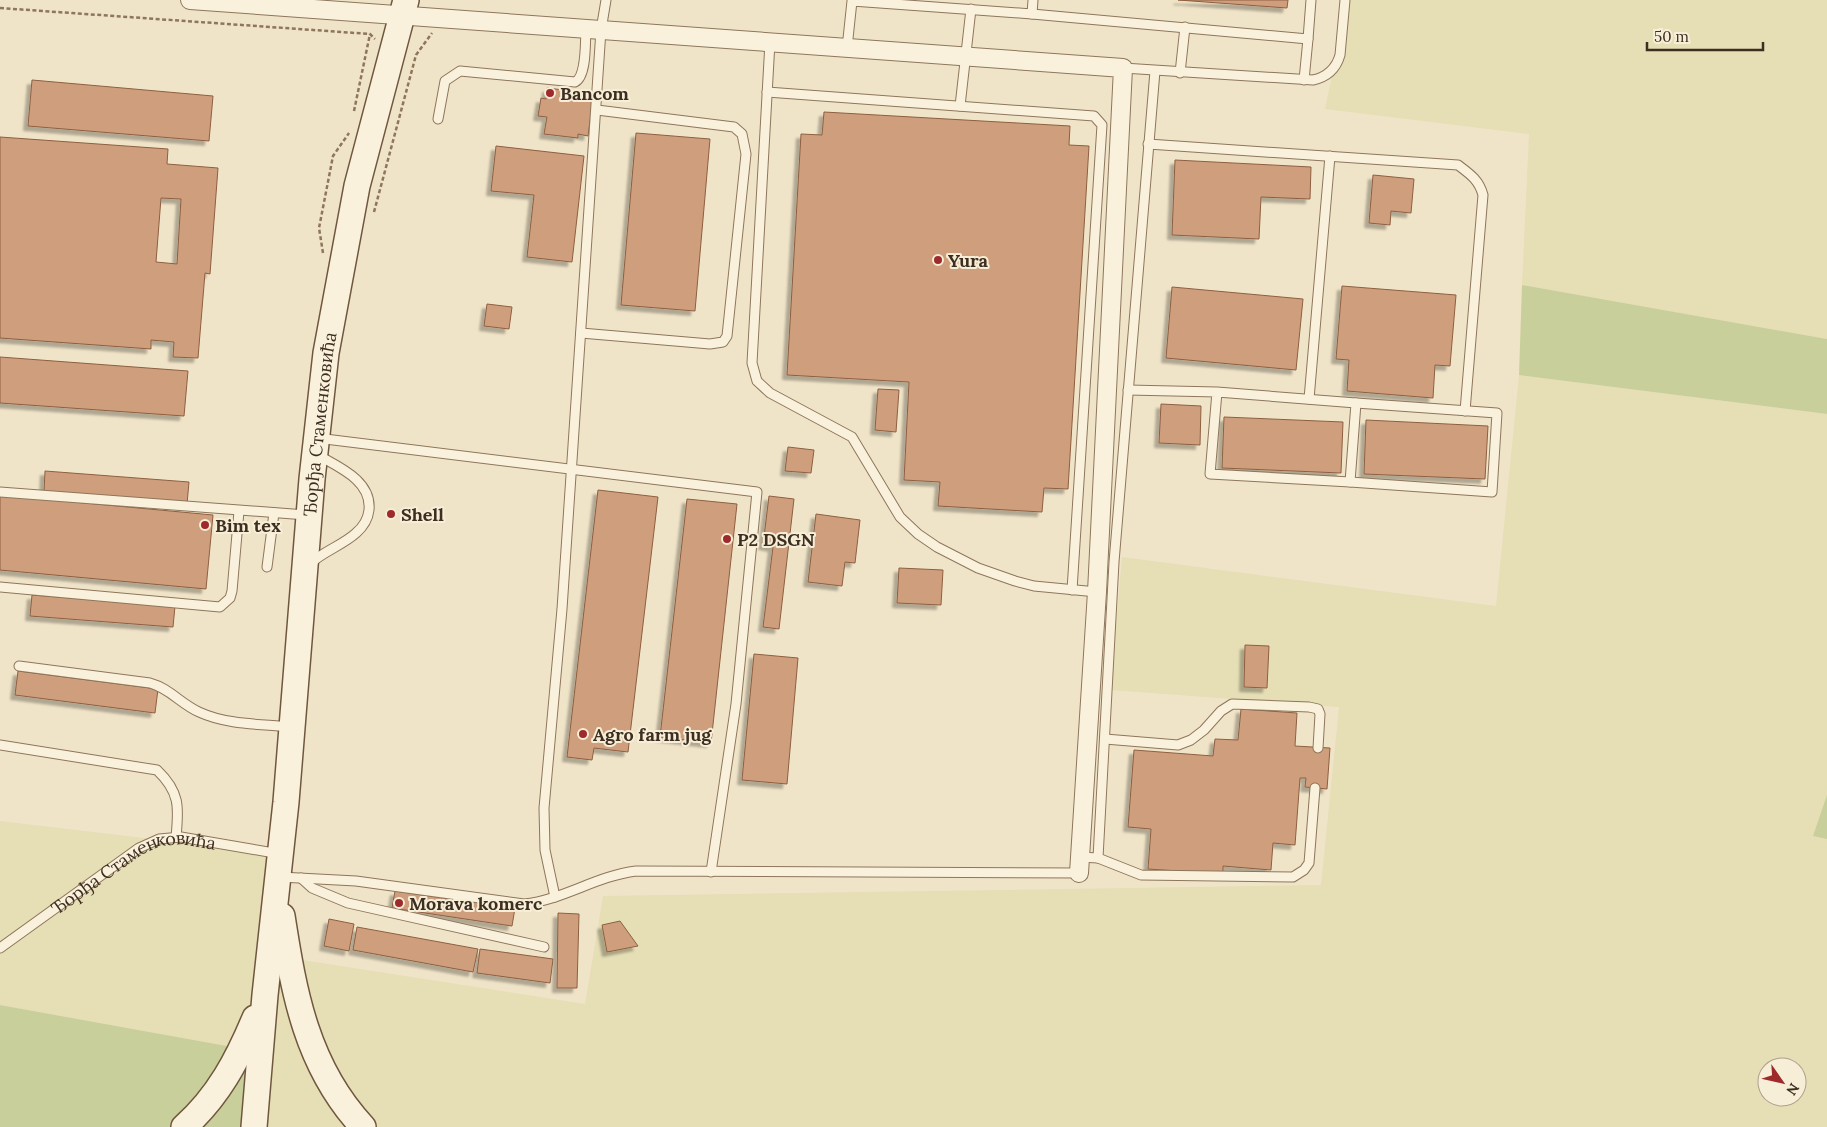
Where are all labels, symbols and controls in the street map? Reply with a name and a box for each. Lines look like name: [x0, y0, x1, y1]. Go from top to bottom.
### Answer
scale bar: [1647, 20, 1763, 52]
text: 50 m: [1654, 27, 1689, 46]
place label: Bancom: [560, 82, 629, 105]
marker: Bancom: [544, 87, 556, 99]
place label: Yura: [948, 249, 989, 272]
marker: Yura: [932, 254, 944, 266]
street label: Ђорђа Стаменковића: [298, 330, 341, 517]
place label: Shell: [401, 503, 444, 526]
marker: Shell: [385, 508, 397, 520]
place label: Bim tex: [215, 514, 281, 537]
marker: Bim tex: [199, 519, 211, 531]
place label: P2 DSGN: [737, 528, 815, 551]
marker: P2 DSGN: [721, 533, 733, 545]
place label: Agro farm jug: [593, 723, 712, 746]
marker: Agro farm jug: [577, 728, 589, 740]
street label: Ђорђа Стаменковића: [46, 825, 218, 919]
place label: Morava komerc: [409, 892, 543, 915]
marker: Morava komerc: [393, 897, 405, 909]
north arrow: [1757, 1057, 1807, 1107]
text: N: [1782, 1080, 1803, 1099]

